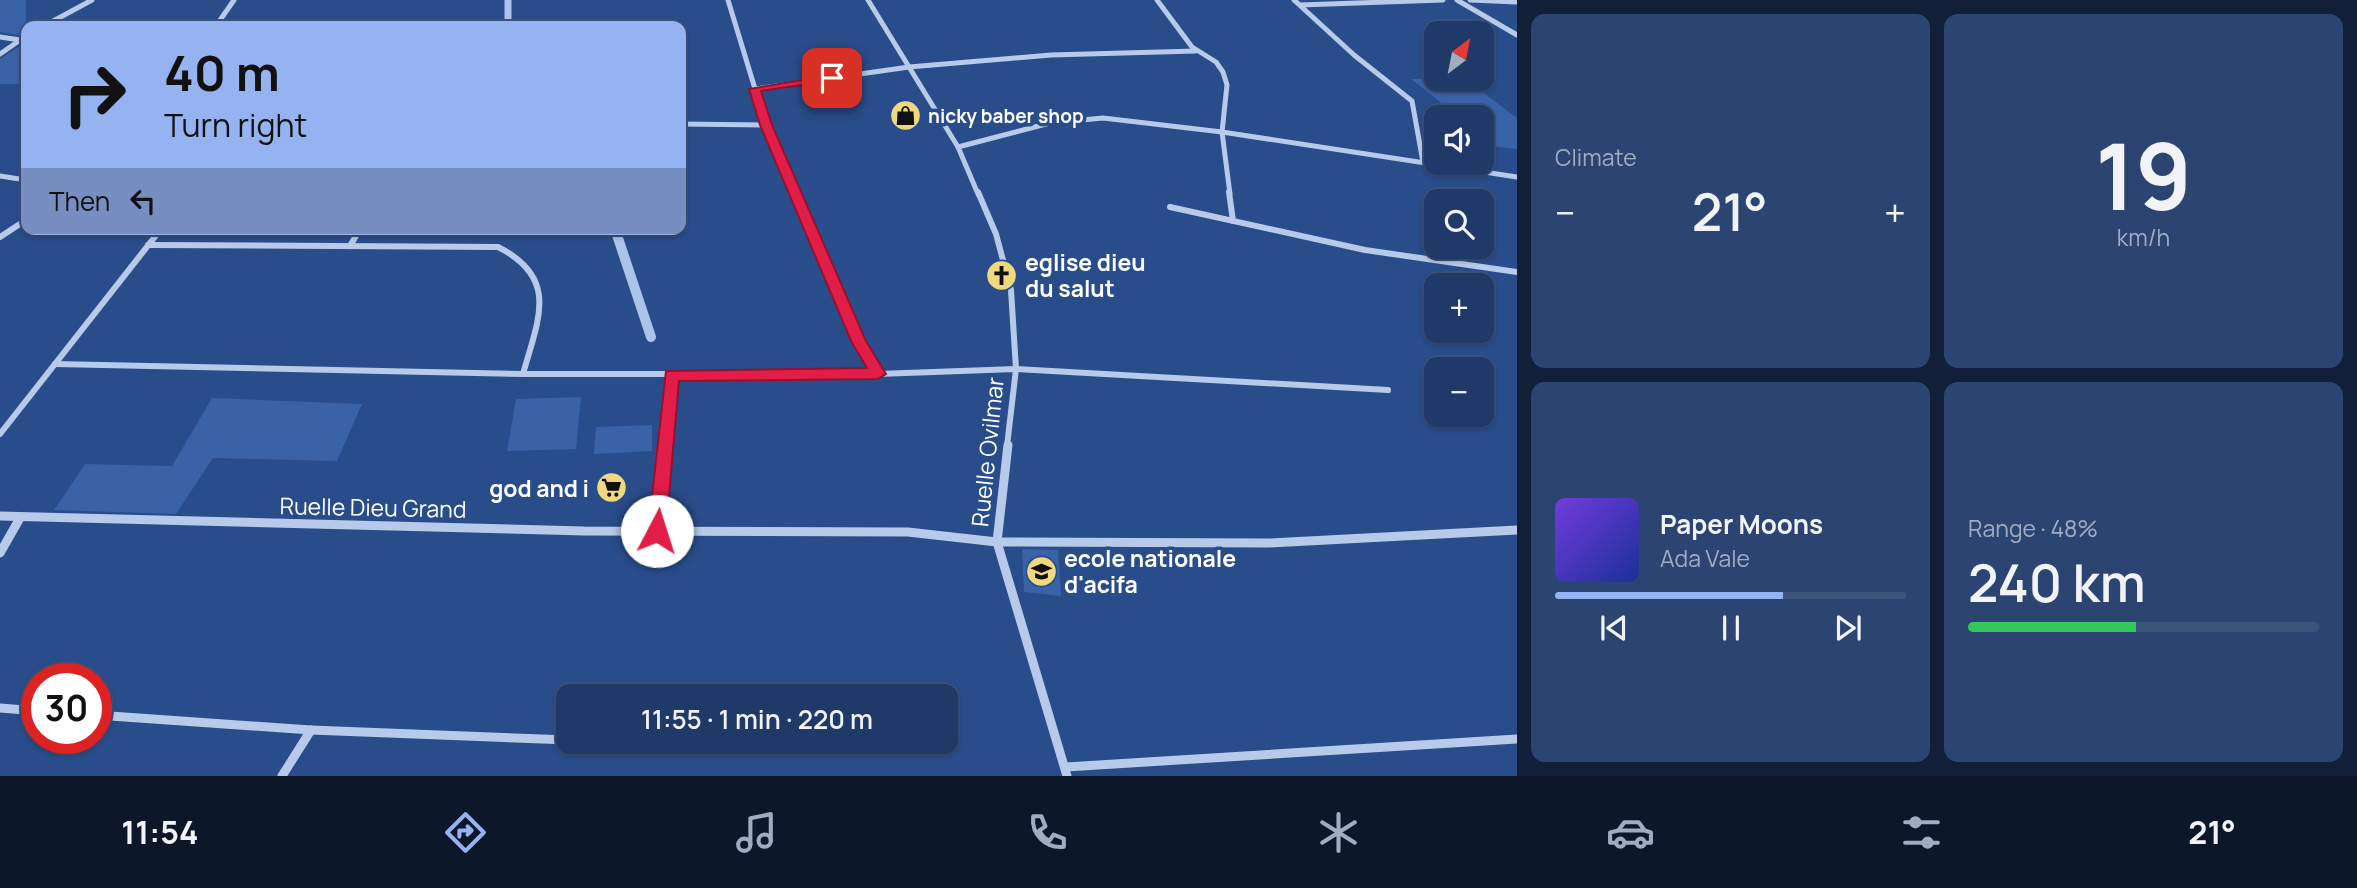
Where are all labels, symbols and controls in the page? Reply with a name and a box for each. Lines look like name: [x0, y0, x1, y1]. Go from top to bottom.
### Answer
north arrow: [1424, 21, 1494, 91]
map controls: [1424, 21, 1494, 427]
text: 40 m: [164, 39, 280, 106]
pin: [802, 48, 862, 108]
icon: right: [49, 49, 140, 140]
icon: arrive: [813, 59, 851, 97]
shop icon: nicky baber shop: [888, 99, 922, 133]
text: Turn right: [164, 103, 307, 147]
place label: nicky baber shop: [928, 103, 1084, 129]
button: sound: [1424, 105, 1494, 175]
text: 19: [2095, 113, 2192, 237]
text: Climate: [1555, 141, 1637, 173]
text: 21°: [1692, 176, 1768, 247]
icon: left: [124, 182, 162, 220]
text: Then: [49, 183, 110, 219]
text: −: [1555, 186, 1576, 238]
text: +: [1884, 186, 1906, 238]
button: search: [1424, 189, 1494, 259]
text: km/h: [2117, 221, 2170, 253]
place label: eglise dieu du salut: [1025, 246, 1146, 304]
church icon: eglise dieu du salut: [985, 258, 1019, 292]
button: +: [1424, 273, 1494, 343]
button: −: [1424, 357, 1494, 427]
street label: Ruelle Ovilmar: [963, 376, 1011, 528]
supermarket icon: god and i: [595, 471, 629, 505]
place label: god and i: [489, 472, 589, 504]
street label: Ruelle Dieu Grand: [279, 489, 467, 525]
position arrow: [620, 494, 694, 568]
text: Paper Moons: [1660, 506, 1823, 542]
text: Range · 48%: [1968, 512, 2098, 544]
place label: ecole nationale d'acifa: [1064, 542, 1236, 600]
text: Ada Vale: [1660, 542, 1750, 574]
text: 240 km: [1968, 547, 2146, 618]
school or university icon: ecole nationale d'acifa: [1024, 554, 1058, 588]
icon: previous: [1595, 609, 1633, 647]
icon: pause: [1712, 609, 1750, 647]
icon: next: [1829, 609, 1867, 647]
speed limit sign: 30: [21, 663, 112, 754]
text: 11:55 · 1 min · 220 m: [641, 701, 873, 737]
icon: directions: [441, 808, 490, 857]
icon: music: [732, 808, 781, 857]
icon: phone: [1023, 808, 1072, 857]
icon: climate: [1314, 808, 1363, 857]
icon: car: [1606, 808, 1655, 857]
icon: filters: [1897, 808, 1946, 857]
text: 11:54: [121, 810, 198, 854]
text: 21°: [2188, 810, 2236, 854]

